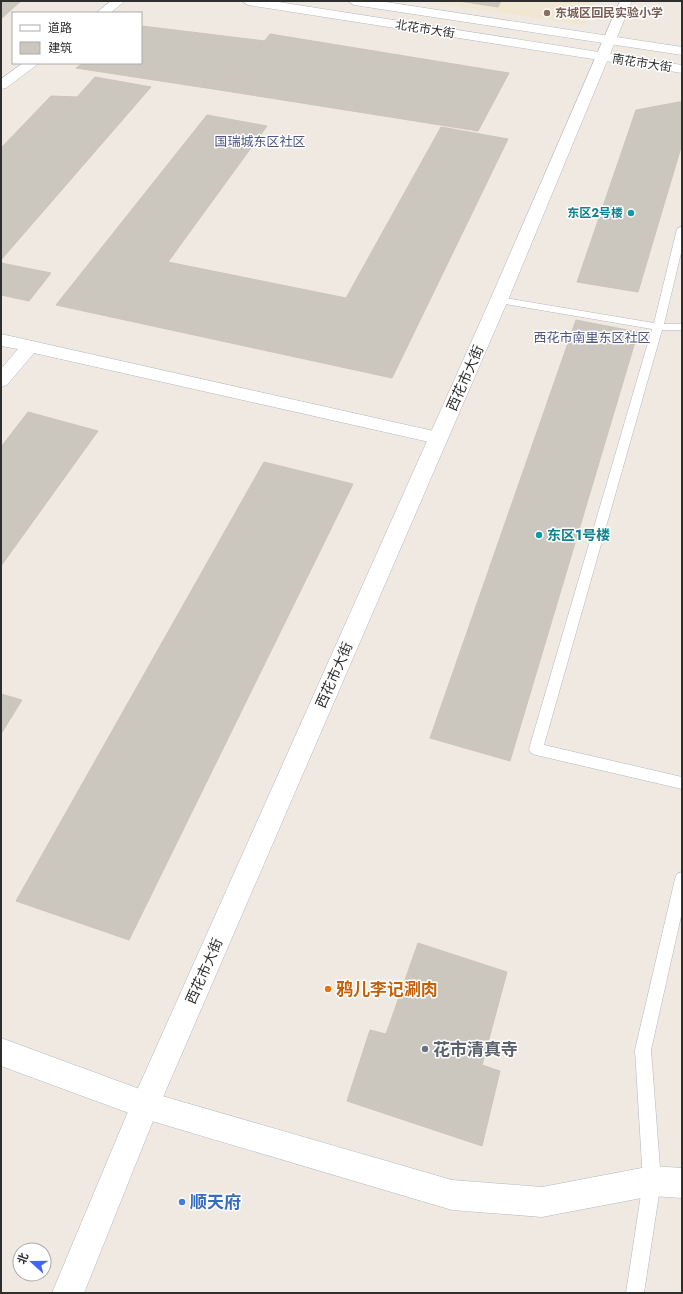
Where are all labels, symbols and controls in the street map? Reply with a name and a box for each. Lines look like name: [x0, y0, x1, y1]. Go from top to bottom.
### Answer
place label: 东城区回民实验小学: [555, 4, 663, 22]
marker: 东城区回民实验小学: [542, 8, 552, 18]
legend: [12, 12, 142, 64]
street label: 北花市大街: [394, 15, 456, 43]
text: 道路: [48, 19, 72, 37]
text: 建筑: [48, 39, 72, 57]
street label: 南花市大街: [611, 49, 673, 77]
district label: 国瑞城东区社区: [214, 132, 306, 151]
place label: 东区2号楼: [567, 204, 623, 222]
marker: 东区2号楼: [626, 208, 636, 218]
district label: 西花市南里东区社区: [533, 328, 651, 347]
street label: 西花市大街: [442, 342, 488, 414]
place label: 东区1号楼: [547, 525, 610, 545]
marker: 东区1号楼: [534, 530, 544, 540]
street label: 西花市大街: [311, 639, 357, 711]
street label: 西花市大街: [181, 935, 227, 1007]
place label: 鸦儿李记涮肉: [336, 977, 438, 1001]
marker: 鸦儿李记涮肉: [323, 984, 333, 994]
place label: 花市清真寺: [433, 1037, 518, 1061]
marker: 花市清真寺: [420, 1044, 430, 1054]
place label: 顺天府: [190, 1190, 241, 1214]
marker: 顺天府: [177, 1197, 187, 1207]
north arrow: [12, 1242, 52, 1282]
text: 北: [13, 1250, 32, 1266]

